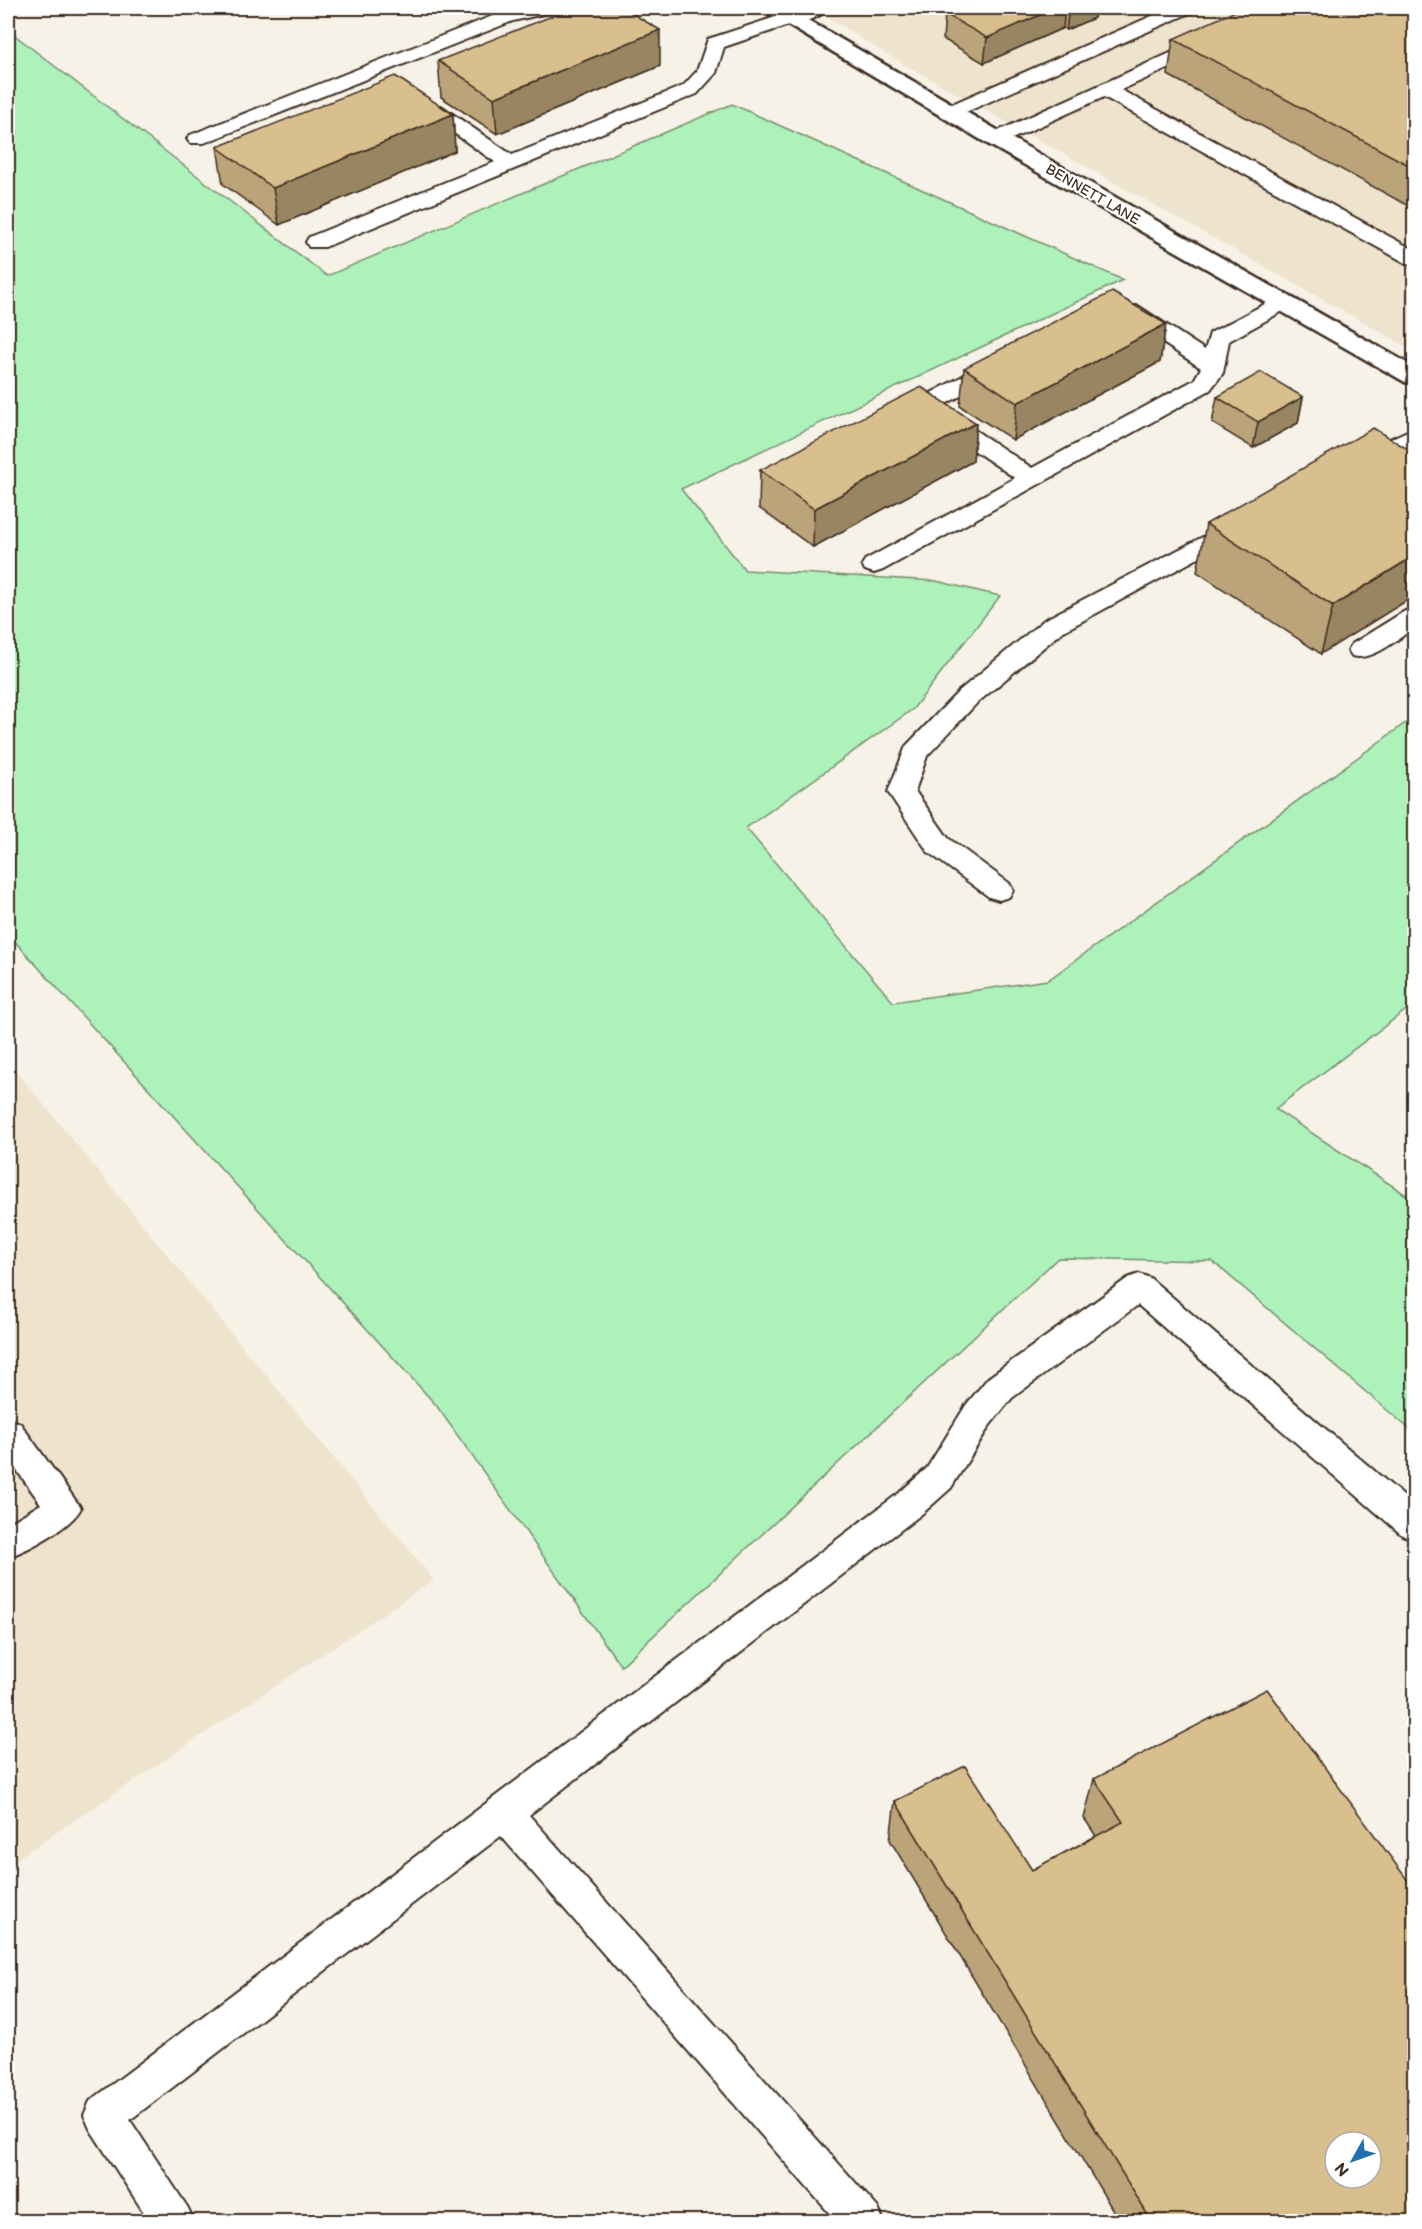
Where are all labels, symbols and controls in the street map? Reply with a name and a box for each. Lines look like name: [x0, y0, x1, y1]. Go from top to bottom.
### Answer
street label: BENNETT LANE: [1043, 161, 1143, 228]
north arrow: [1323, 2130, 1383, 2190]
text: N: [1332, 2158, 1354, 2179]

